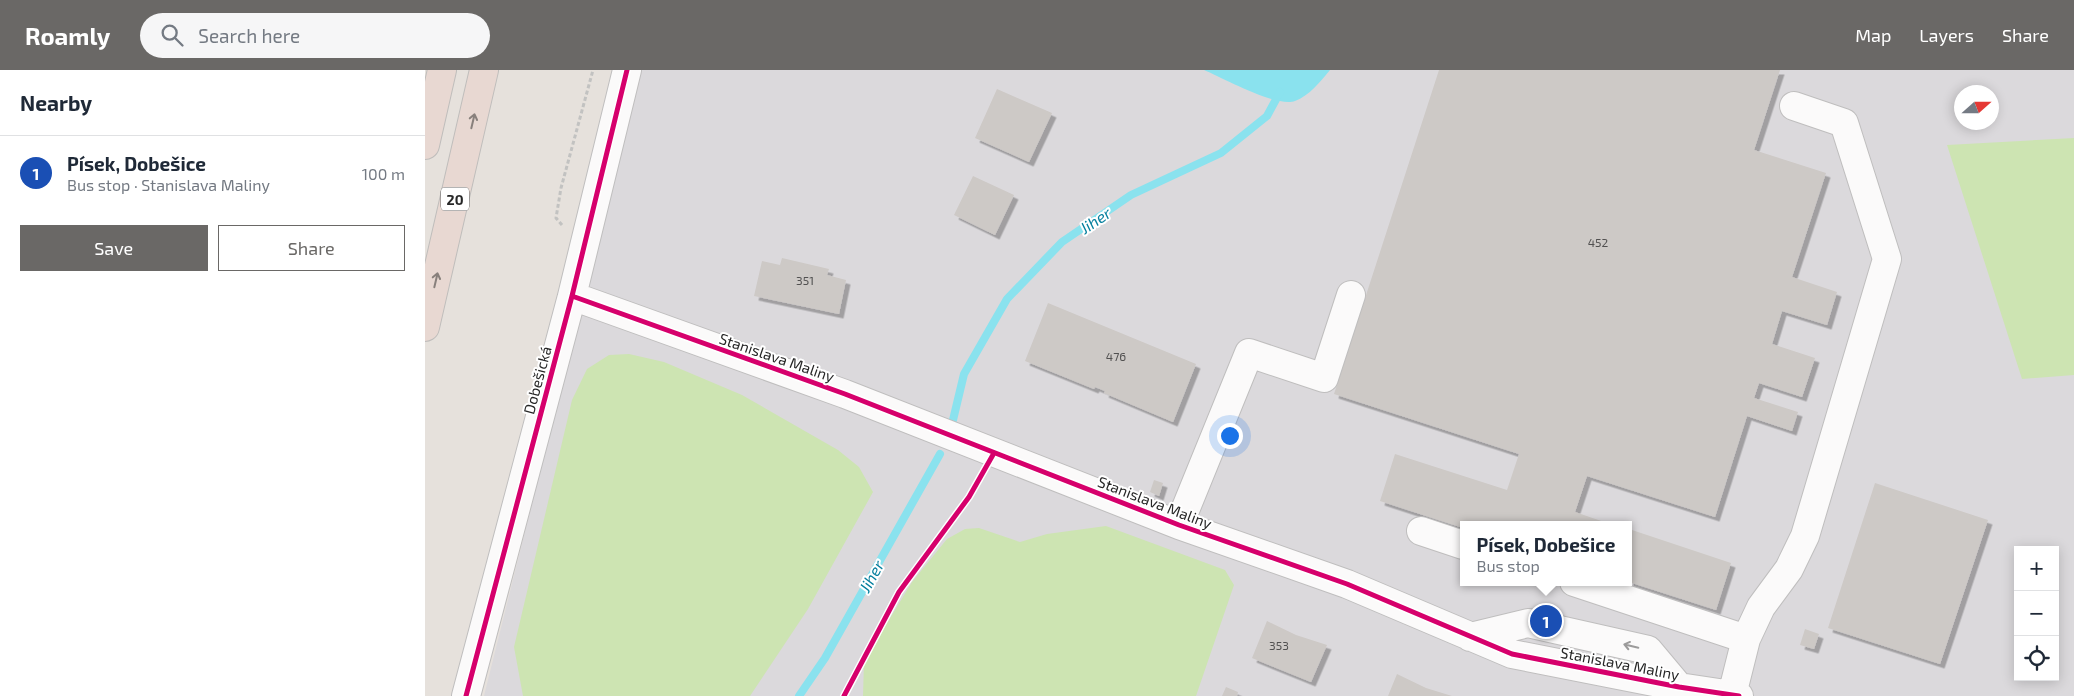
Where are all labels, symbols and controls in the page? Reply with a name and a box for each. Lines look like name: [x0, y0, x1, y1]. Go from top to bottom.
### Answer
search box: [140, 13, 490, 58]
text: Roamly: [25, 21, 110, 50]
icon: search: [158, 21, 186, 49]
text: Search here: [198, 24, 300, 47]
text: Map: [1855, 24, 1891, 46]
text: Layers: [1919, 24, 1974, 46]
text: Share: [2002, 24, 2049, 46]
north arrow: [1954, 85, 1999, 130]
text: Nearby: [20, 90, 92, 115]
one-way arrow: [469, 114, 478, 130]
text: Písek, Dobešice: [67, 152, 206, 175]
text: 1: [33, 164, 39, 183]
text: 100 m: [362, 164, 405, 183]
text: Bus stop · Stanislava Maliny: [67, 175, 270, 194]
road number: 20: [441, 188, 469, 210]
water label: Jiher: [1075, 202, 1115, 238]
button: Save: [20, 225, 208, 271]
button: Share: [218, 225, 405, 271]
house number: 452: [1588, 235, 1609, 249]
one-way arrow: [432, 272, 441, 288]
house number: 351: [796, 273, 814, 287]
street label: Stanislava Maliny: [717, 329, 837, 385]
street label: Dobešická: [519, 344, 555, 416]
house number: 476: [1106, 349, 1126, 363]
your location: [1217, 423, 1243, 449]
street label: Stanislava Maliny: [1095, 472, 1215, 532]
popup: [1460, 521, 1632, 586]
text: Písek, Dobešice: [1477, 533, 1615, 556]
map controls: [2014, 546, 2059, 681]
button: +: [2014, 546, 2059, 591]
water label: Jiher: [854, 556, 888, 596]
text: Bus stop: [1477, 556, 1540, 575]
button: −: [2014, 591, 2059, 636]
pin: 1: [1530, 602, 1562, 640]
button: locate: [2014, 636, 2059, 681]
house number: 353: [1269, 638, 1289, 652]
one-way arrow: [1623, 641, 1639, 650]
street label: Stanislava Maliny: [1559, 643, 1681, 683]

